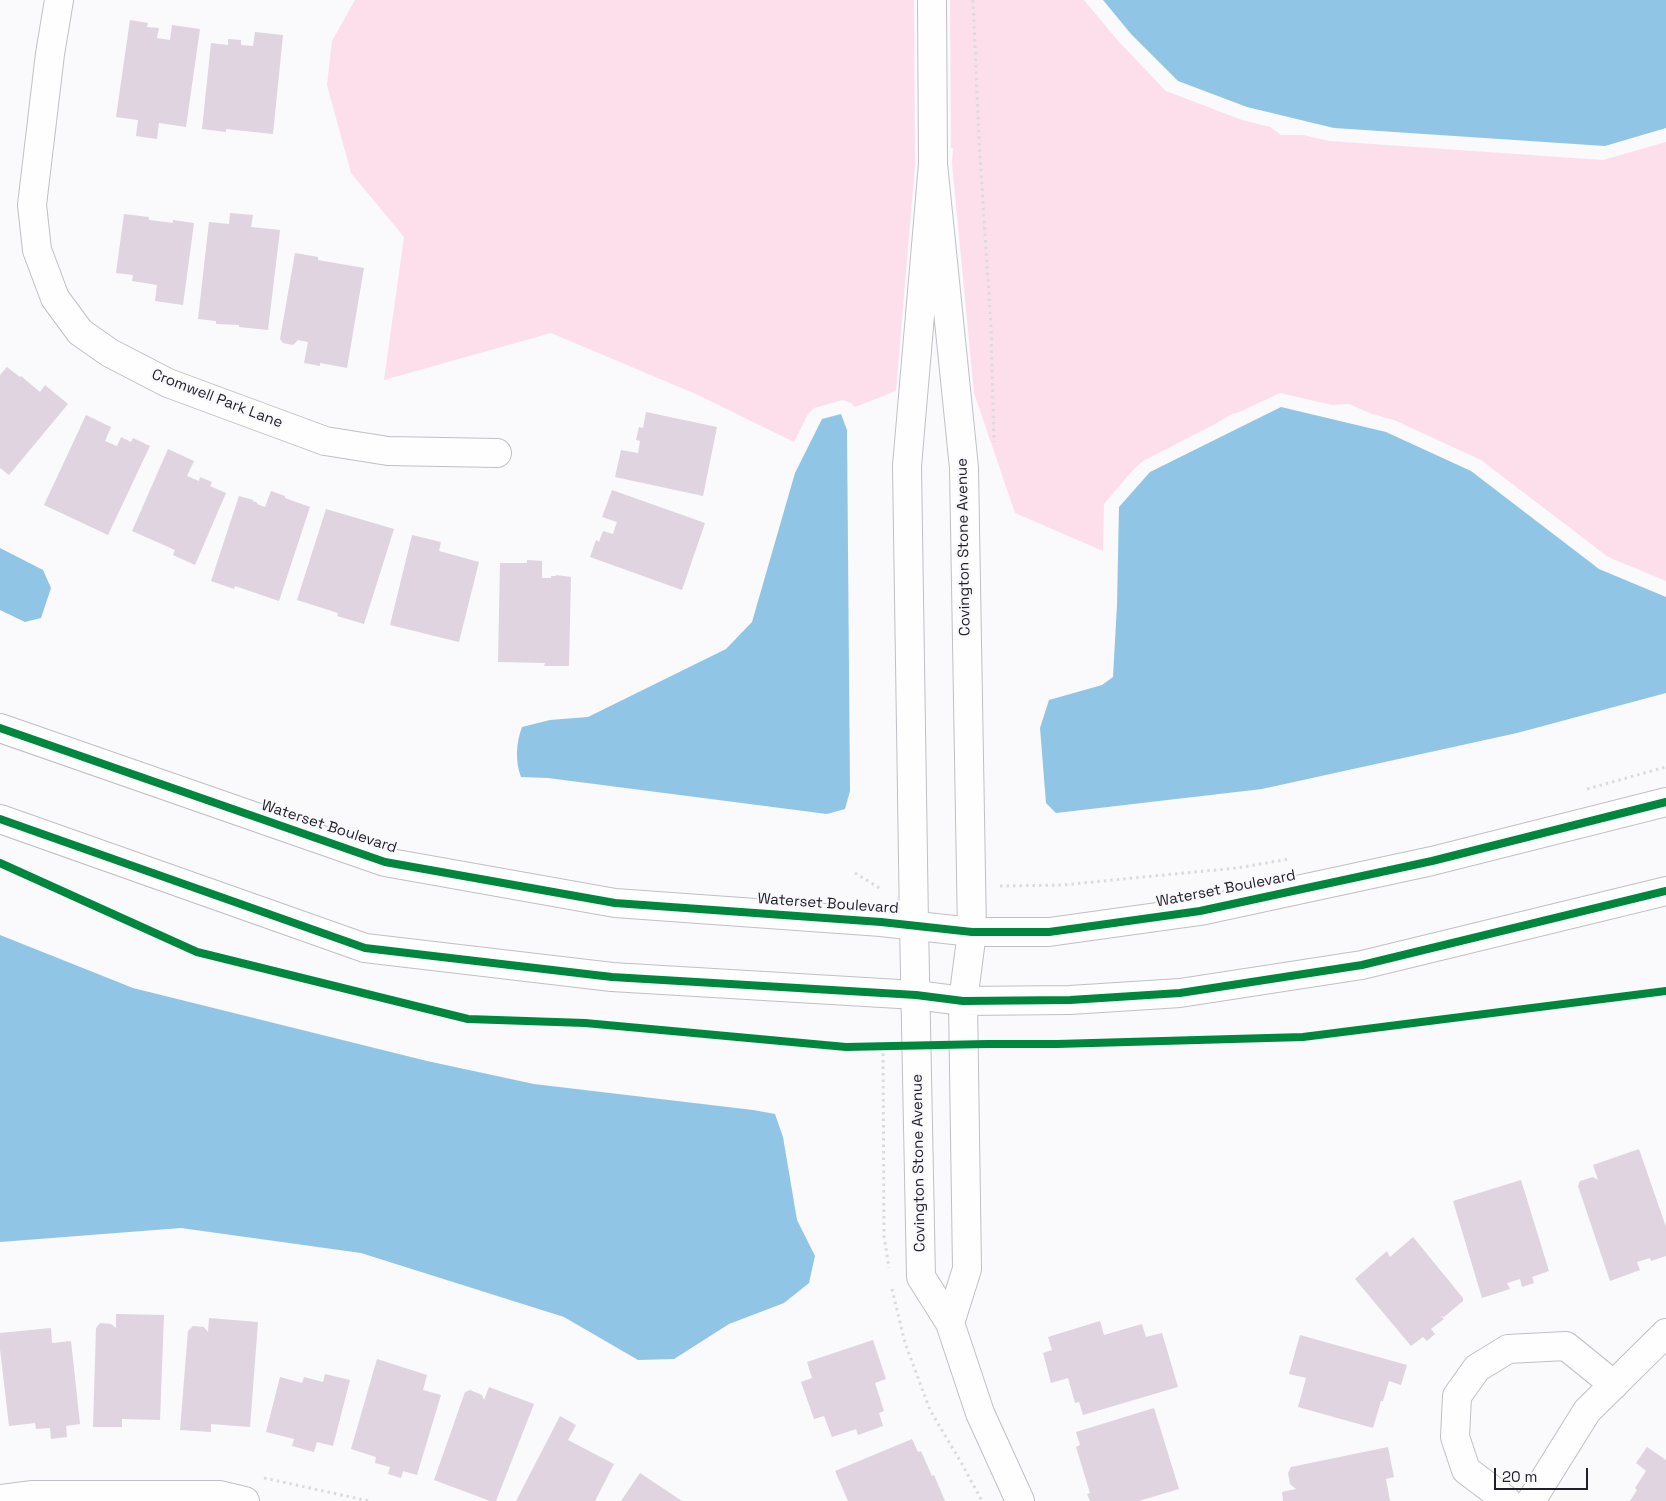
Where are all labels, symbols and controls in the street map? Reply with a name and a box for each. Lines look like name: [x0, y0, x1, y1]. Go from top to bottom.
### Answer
street label: Cromwell Park Lane: [149, 366, 285, 432]
street label: Covington Stone Avenue: [953, 458, 975, 636]
street label: Waterset Boulevard: [259, 797, 399, 857]
street label: Waterset Boulevard: [1155, 867, 1297, 911]
street label: Waterset Boulevard: [757, 890, 899, 918]
street label: Covington Stone Avenue: [908, 1074, 930, 1252]
scale bar: [1496, 1458, 1590, 1490]
text: 20 m: [1502, 1467, 1537, 1486]

